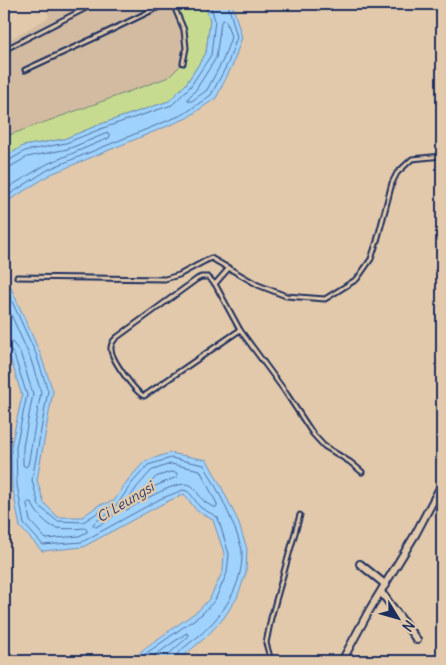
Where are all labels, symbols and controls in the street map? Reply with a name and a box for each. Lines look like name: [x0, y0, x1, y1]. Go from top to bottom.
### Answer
water label: Ci Leungsi: [93, 477, 159, 526]
north arrow: [374, 592, 424, 642]
text: N: [398, 617, 418, 635]

